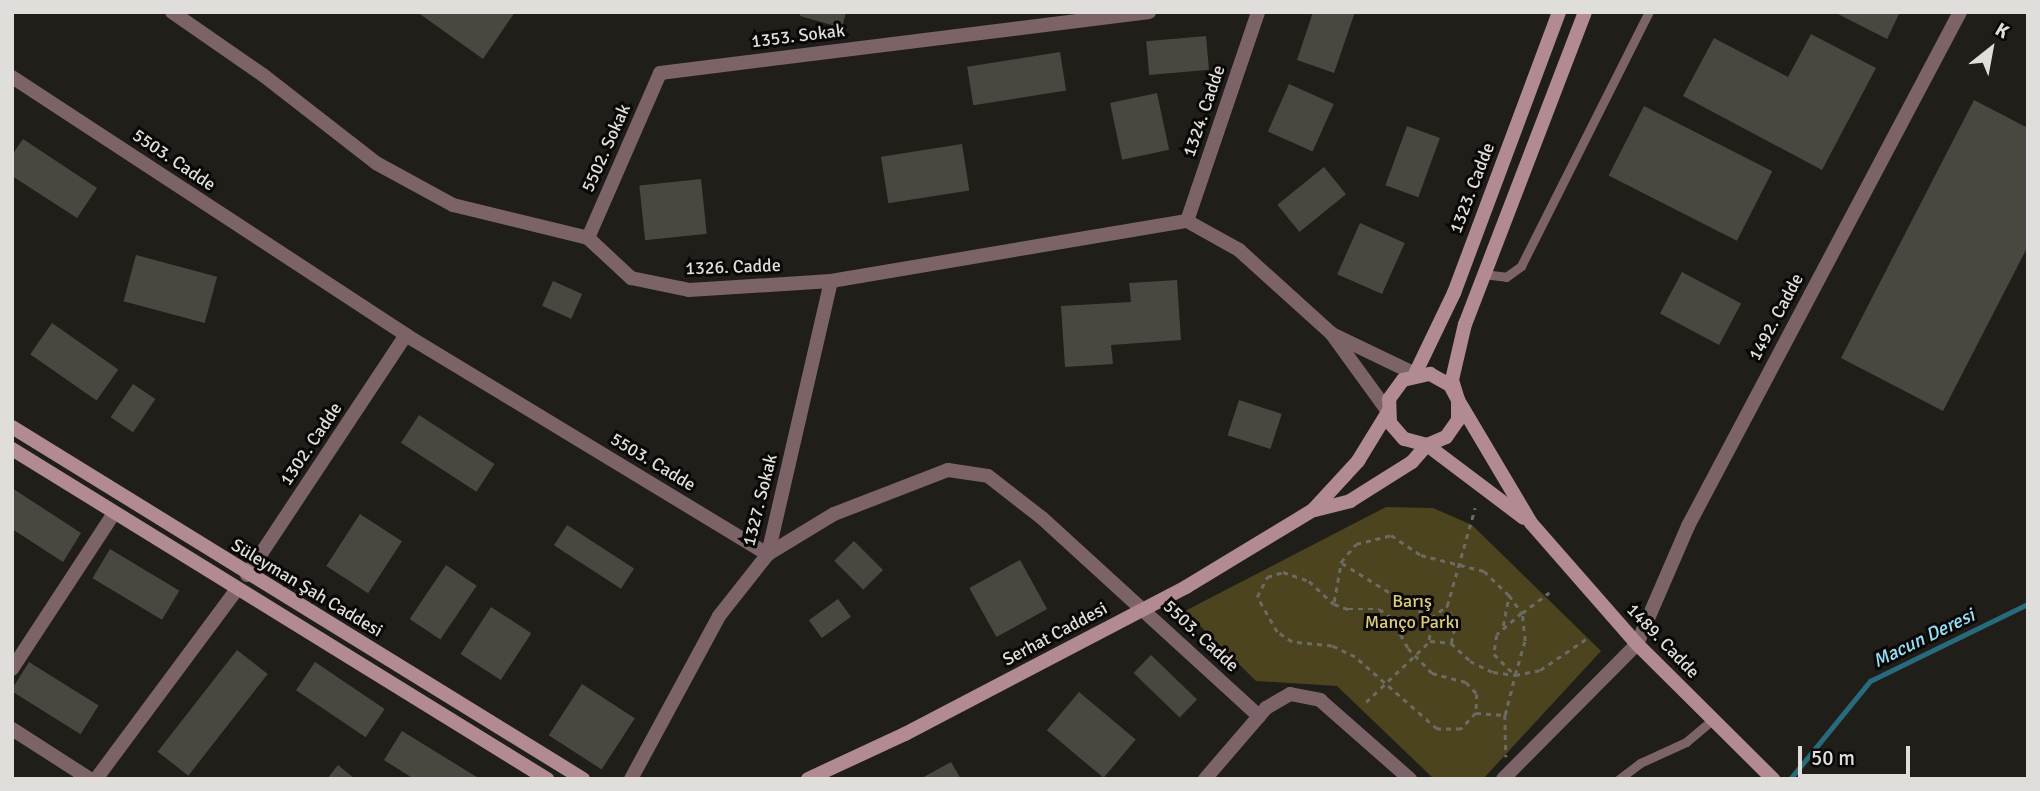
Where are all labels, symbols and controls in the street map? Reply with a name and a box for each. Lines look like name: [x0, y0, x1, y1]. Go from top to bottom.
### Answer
north arrow: [1956, 14, 2026, 84]
text: K: [1991, 18, 2013, 44]
street label: 1353. Sokak: [750, 20, 846, 52]
street label: 1324. Cadde: [1178, 62, 1230, 160]
street label: 5502. Sokak: [577, 101, 635, 195]
street label: 5503. Cadde: [128, 124, 220, 196]
street label: 1323. Cadde: [1445, 140, 1499, 236]
street label: 1326. Cadde: [685, 255, 781, 279]
street label: 1492. Cadde: [1744, 270, 1808, 364]
street label: 1302. Cadde: [275, 398, 347, 490]
street label: 5503. Cadde: [607, 428, 699, 496]
street label: 1327. Sokak: [738, 452, 782, 548]
street label: Süleyman Şah Caddesi: [227, 534, 387, 642]
park label: Barış Manço Parkı: [1365, 591, 1459, 634]
street label: 5503. Cadde: [1159, 596, 1243, 676]
street label: Serhat Caddesi: [999, 597, 1111, 671]
street label: 1489. Cadde: [1622, 599, 1704, 683]
water label: Macun Deresi: [1869, 605, 1979, 673]
scale bar: [1802, 732, 1914, 776]
text: 50 m: [1811, 745, 1855, 771]

